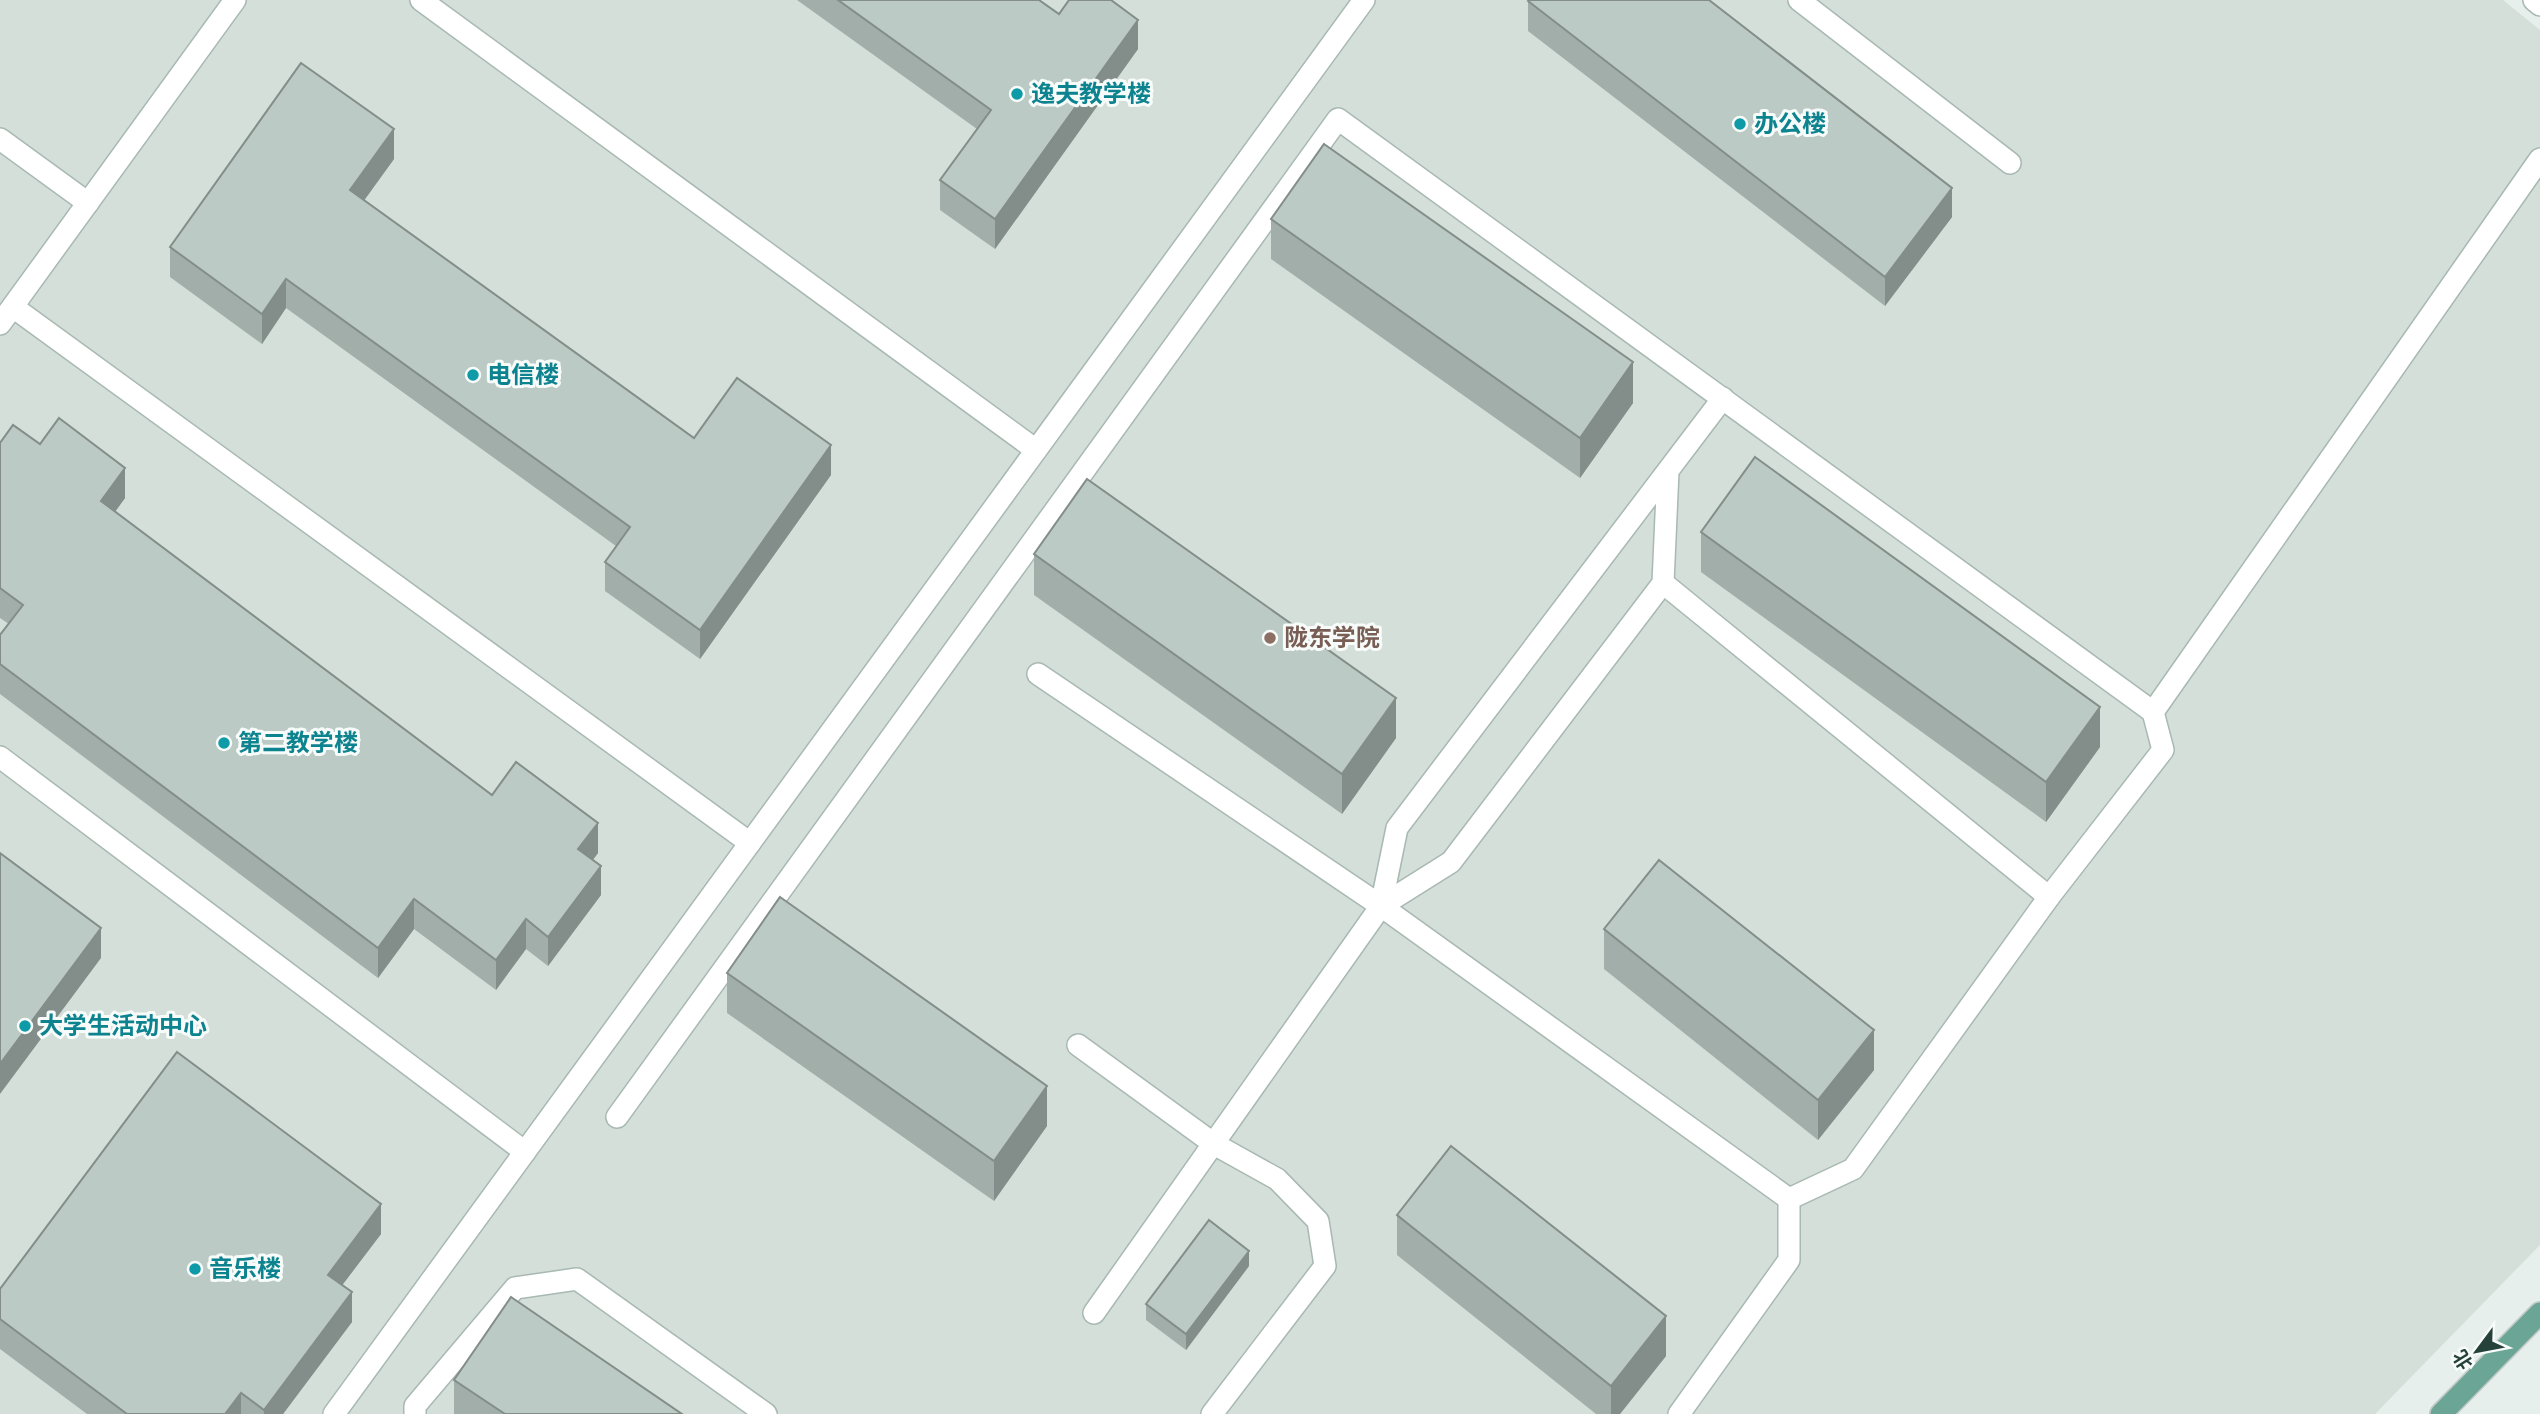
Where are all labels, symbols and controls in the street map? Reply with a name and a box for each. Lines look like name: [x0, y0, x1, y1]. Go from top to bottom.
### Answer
place label: 逸夫教学楼: [1031, 80, 1151, 108]
marker: 逸夫教学楼: [1009, 86, 1025, 102]
place label: 办公楼: [1754, 110, 1826, 138]
marker: 办公楼: [1732, 116, 1748, 132]
place label: 电信楼: [487, 361, 559, 389]
marker: 电信楼: [465, 367, 481, 383]
place label: 陇东学院: [1284, 624, 1380, 652]
marker: 陇东学院: [1262, 630, 1278, 646]
place label: 第二教学楼: [238, 729, 358, 757]
marker: 第二教学楼: [216, 735, 232, 751]
place label: 大学生活动中心: [39, 1012, 207, 1040]
marker: 大学生活动中心: [17, 1018, 33, 1034]
place label: 音乐楼: [209, 1255, 281, 1283]
marker: 音乐楼: [187, 1261, 203, 1277]
north arrow: [2442, 1316, 2512, 1386]
text: 北: [2448, 1346, 2477, 1374]

